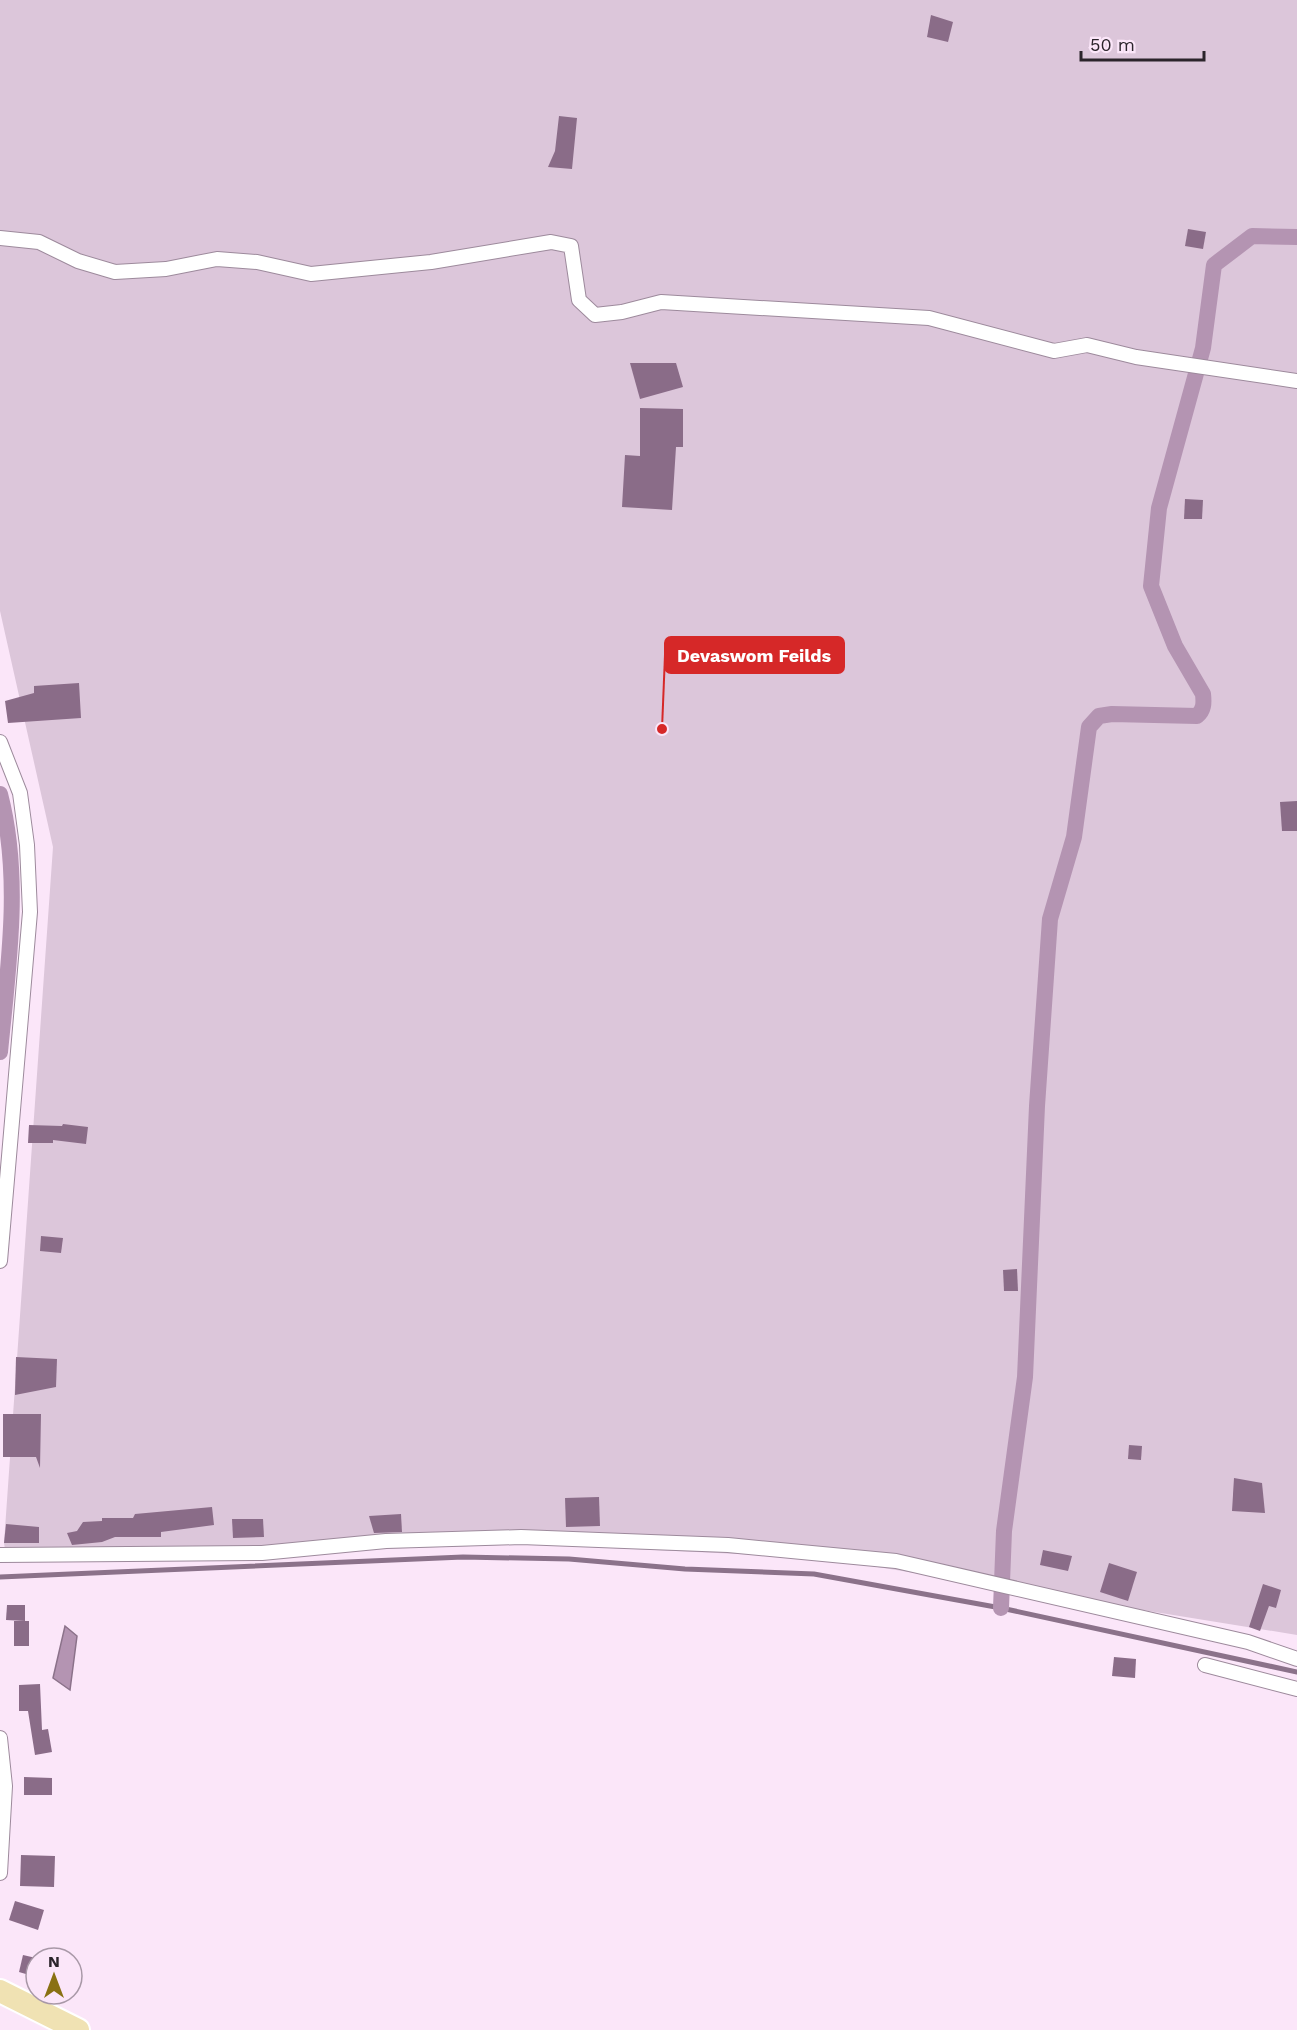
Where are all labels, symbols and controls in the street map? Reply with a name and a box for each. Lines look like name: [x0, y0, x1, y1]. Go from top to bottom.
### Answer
scale bar: [1081, 24, 1204, 62]
text: 50 m: [1090, 34, 1135, 55]
callout: Devaswom Feilds: [665, 637, 844, 673]
text: Devaswom Feilds: [677, 645, 831, 666]
north arrow: [24, 1946, 84, 2006]
text: N: [48, 1952, 60, 1971]

